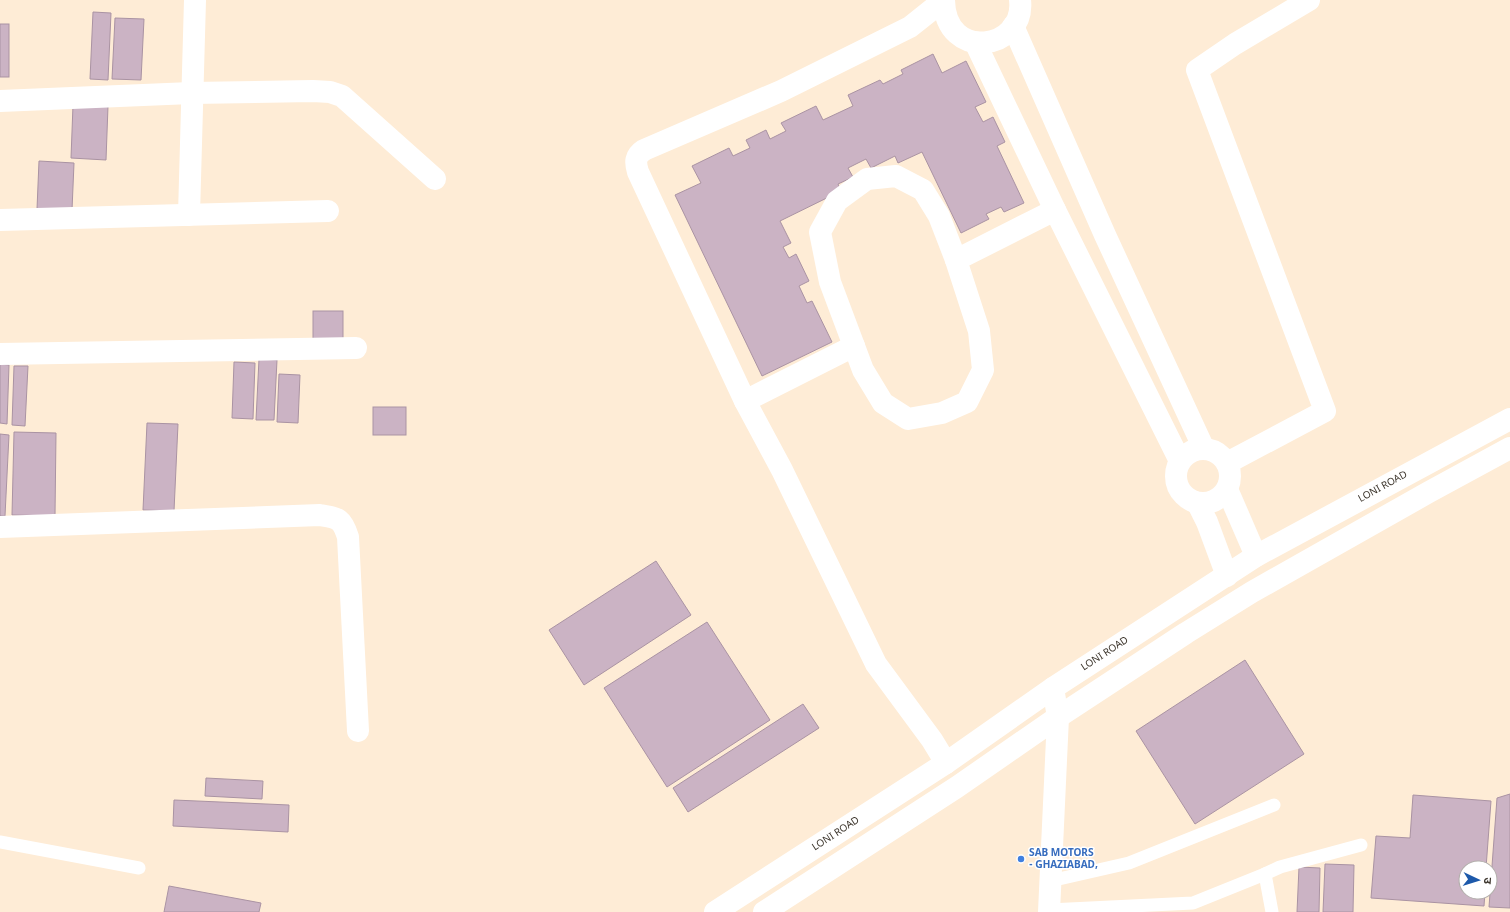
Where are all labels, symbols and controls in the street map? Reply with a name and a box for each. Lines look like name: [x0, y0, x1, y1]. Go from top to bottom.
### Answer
street label: LONI ROAD: [1356, 468, 1410, 506]
street label: LONI ROAD: [1079, 634, 1131, 674]
street label: LONI ROAD: [810, 814, 862, 854]
place label: SAB MOTORS - GHAZIABAD,: [1029, 847, 1098, 872]
marker: SAB MOTORS - GHAZIABAD,: [1016, 854, 1026, 864]
north arrow: [1458, 860, 1498, 900]
text: उ: [1480, 877, 1494, 885]

